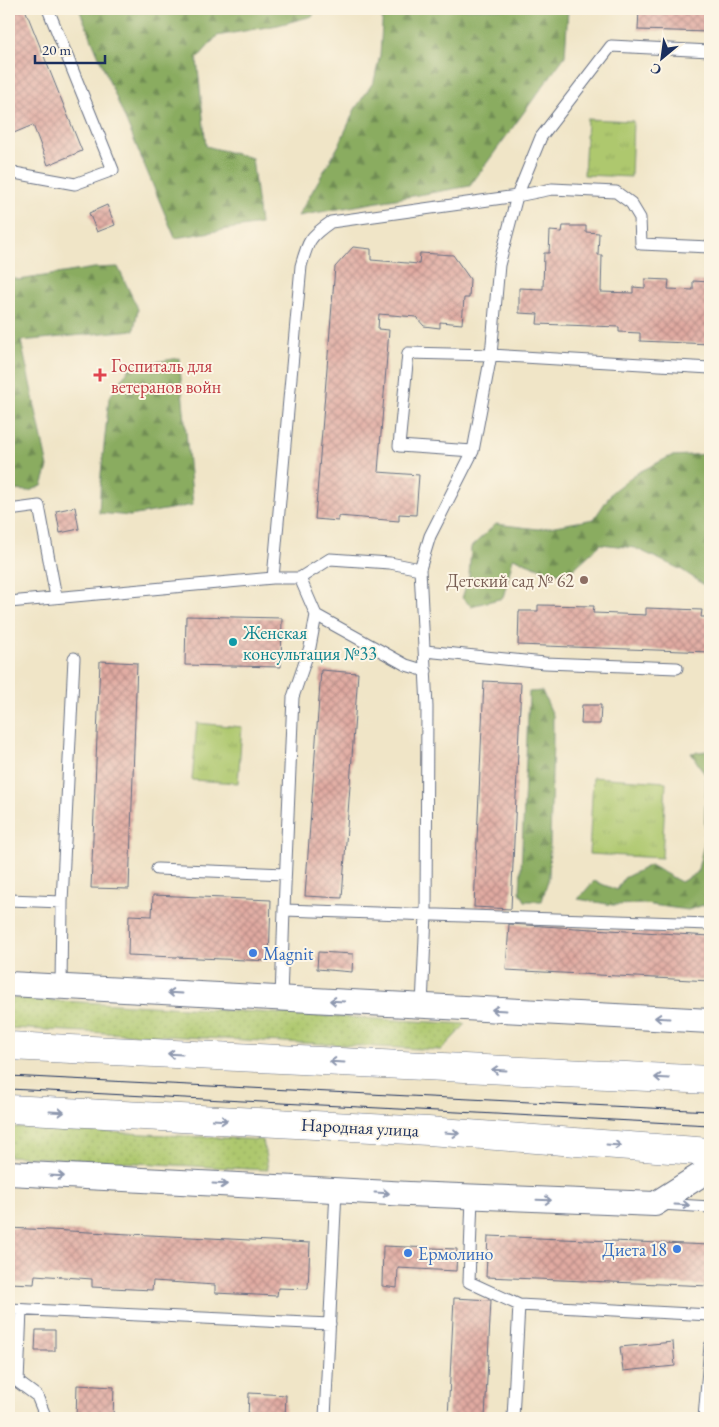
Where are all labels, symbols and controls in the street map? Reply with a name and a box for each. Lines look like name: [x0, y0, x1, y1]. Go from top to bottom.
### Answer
scale bar: [35, 32, 105, 64]
north arrow: [636, 32, 686, 82]
text: 20 m: [42, 40, 71, 59]
text: С: [647, 59, 664, 80]
place label: Госпиталь для ветеранов войн: [111, 354, 221, 398]
marker: Госпиталь для ветеранов войн: [93, 368, 107, 382]
place label: Детский сад № 62: [446, 569, 574, 592]
marker: Детский сад № 62: [578, 574, 590, 586]
place label: Женская консультация №33: [242, 621, 377, 665]
marker: Женская консультация №33: [227, 636, 239, 648]
place label: Magnit: [263, 942, 314, 965]
marker: Magnit: [247, 947, 259, 959]
one-way arrow: [167, 988, 183, 997]
one-way arrow: [329, 997, 345, 1006]
one-way arrow: [492, 1005, 508, 1014]
one-way arrow: [654, 1014, 670, 1023]
one-way arrow: [167, 1050, 183, 1059]
one-way arrow: [329, 1058, 345, 1067]
one-way arrow: [491, 1065, 508, 1075]
one-way arrow: [654, 1073, 670, 1082]
one-way arrow: [49, 1107, 65, 1116]
street label: Народная улица: [300, 1112, 420, 1142]
one-way arrow: [211, 1115, 227, 1125]
one-way arrow: [444, 1128, 460, 1137]
one-way arrow: [606, 1140, 622, 1149]
one-way arrow: [49, 1171, 65, 1180]
one-way arrow: [211, 1180, 227, 1189]
one-way arrow: [374, 1188, 390, 1197]
one-way arrow: [536, 1195, 552, 1204]
one-way arrow: [674, 1201, 690, 1210]
place label: Диета 18: [602, 1238, 667, 1261]
place label: Ермолино: [418, 1242, 494, 1265]
marker: Диета 18: [671, 1243, 683, 1255]
marker: Ермолино: [402, 1247, 414, 1259]

